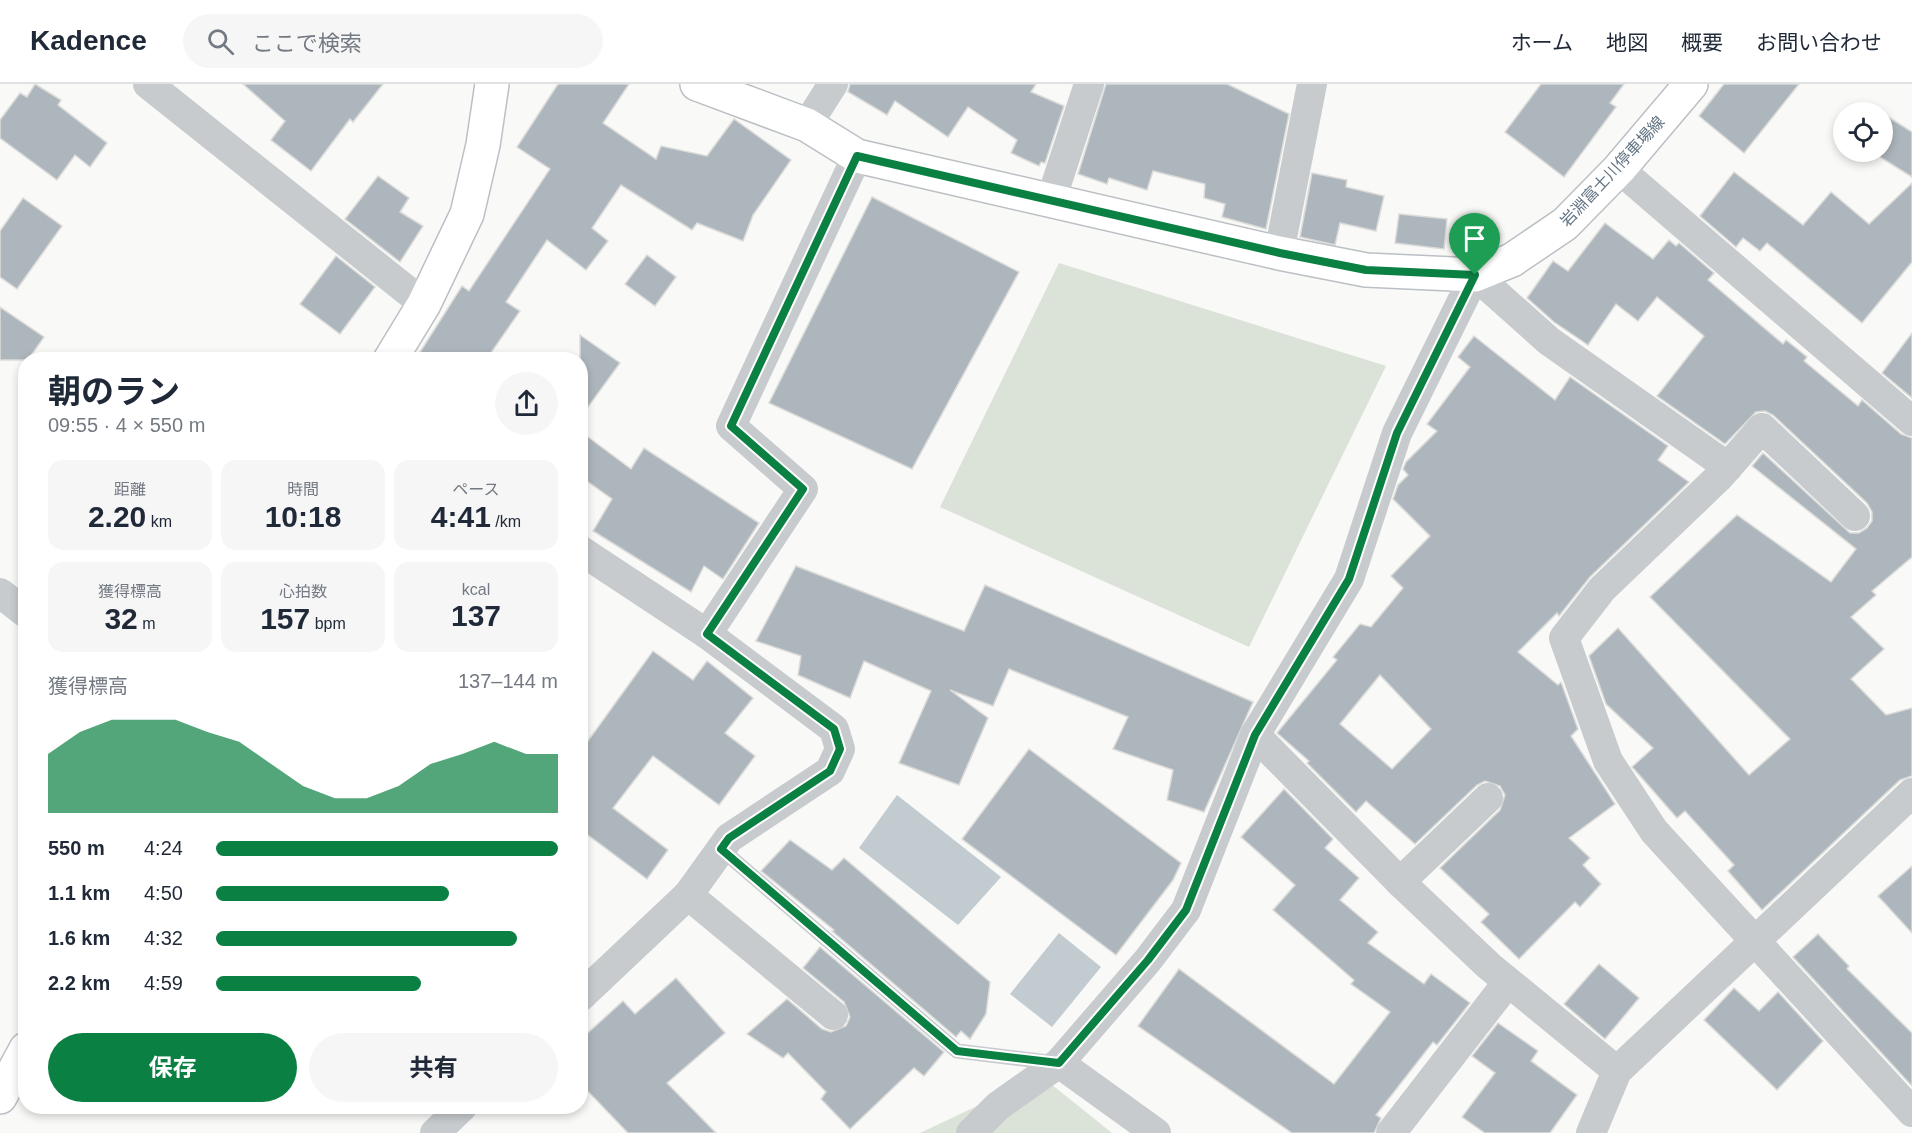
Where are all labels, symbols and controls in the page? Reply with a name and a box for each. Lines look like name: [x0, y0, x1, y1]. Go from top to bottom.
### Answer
search box: [183, 14, 603, 68]
text: Kadence: [30, 25, 147, 56]
icon: search: [204, 25, 237, 58]
text: ここで検索: [252, 31, 362, 56]
text: ホーム: [1511, 31, 1573, 54]
text: 地図: [1606, 31, 1648, 54]
text: 概要: [1681, 31, 1723, 54]
text: お問い合わせ: [1756, 31, 1882, 54]
map controls: [1833, 102, 1893, 162]
button: locate: [1833, 102, 1893, 162]
street label: 岩淵富士川停車場線: [1557, 113, 1668, 230]
pin: [1449, 213, 1500, 275]
icon: arrive: [1458, 222, 1491, 255]
button: share: [495, 372, 558, 435]
text: 朝のラン: [48, 373, 180, 410]
text: 09:55 · 4 × 550 m: [48, 414, 205, 436]
text: 距離: [114, 481, 146, 498]
text: 時間: [287, 481, 319, 498]
text: ペース: [452, 481, 500, 498]
text: 2.20: [88, 500, 146, 533]
text: 10:18: [265, 500, 341, 533]
text: 4:41: [431, 500, 491, 533]
text: km: [146, 513, 172, 530]
text: /km: [491, 513, 521, 530]
text: kcal: [462, 581, 490, 598]
text: 獲得標高: [98, 583, 162, 600]
text: 心拍数: [279, 583, 327, 600]
text: 137: [451, 599, 501, 632]
text: 32: [104, 602, 138, 635]
text: 157: [260, 602, 310, 635]
text: m: [138, 615, 156, 632]
text: bpm: [310, 615, 346, 632]
text: 137–144 m: [458, 670, 558, 692]
text: 獲得標高: [48, 675, 128, 697]
text: 550 m: [48, 837, 105, 859]
text: 4:24: [144, 837, 183, 859]
text: 1.1 km: [48, 882, 110, 904]
text: 4:50: [144, 882, 183, 904]
text: 1.6 km: [48, 927, 110, 949]
text: 4:32: [144, 927, 183, 949]
text: 2.2 km: [48, 972, 110, 994]
text: 4:59: [144, 972, 183, 994]
button: 保存: [48, 1033, 297, 1102]
button: 共有: [309, 1033, 558, 1102]

